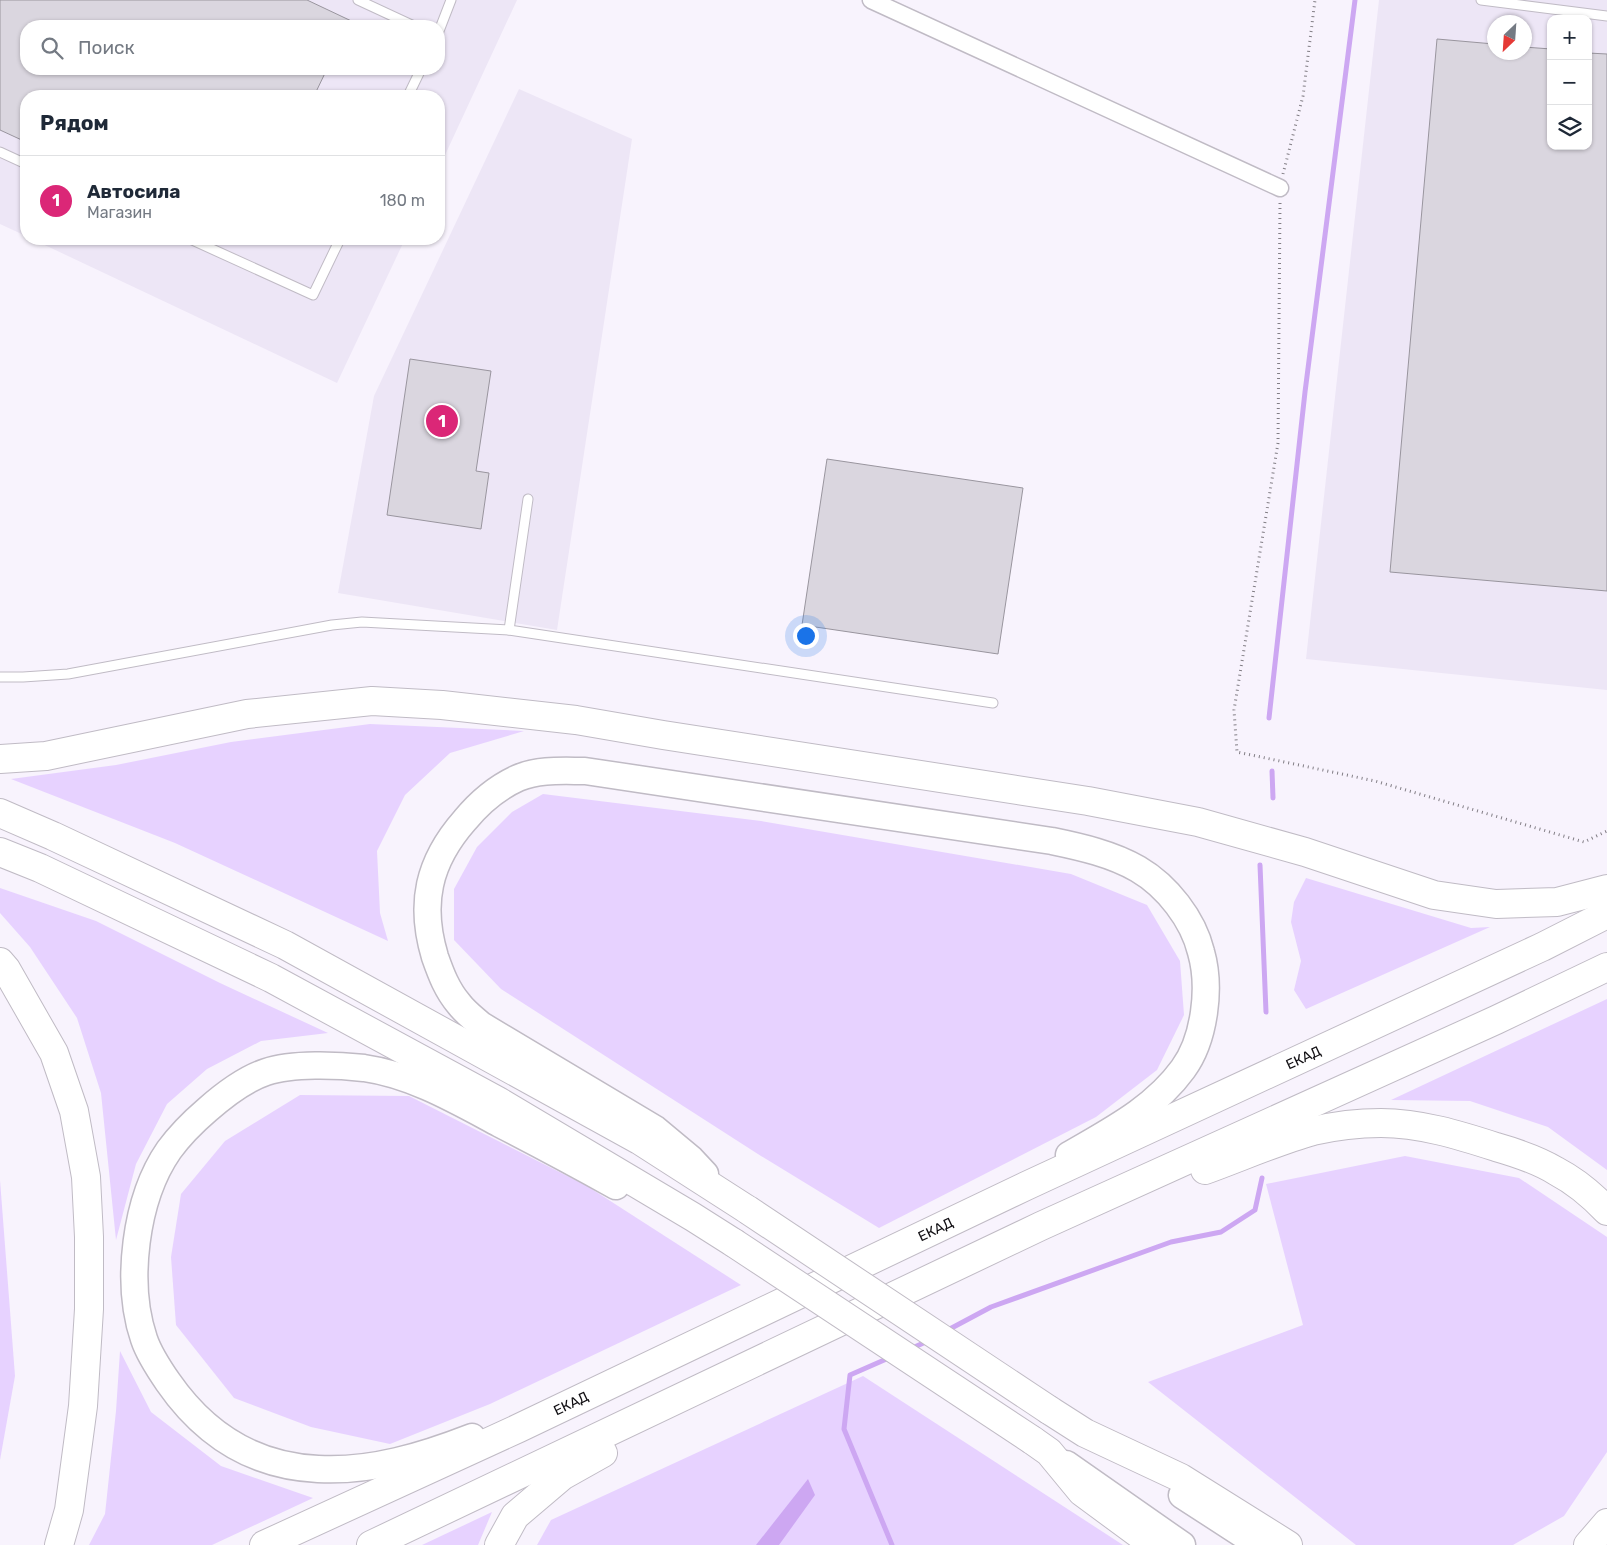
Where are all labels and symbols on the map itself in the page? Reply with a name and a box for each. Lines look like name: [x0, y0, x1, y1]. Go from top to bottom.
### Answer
north arrow: [1487, 15, 1532, 60]
pin: 1: [426, 402, 458, 440]
your location: [793, 623, 819, 649]
street label: ЕКАД: [1283, 1043, 1324, 1073]
street label: ЕКАД: [915, 1214, 956, 1245]
street label: ЕКАД: [551, 1388, 591, 1419]

